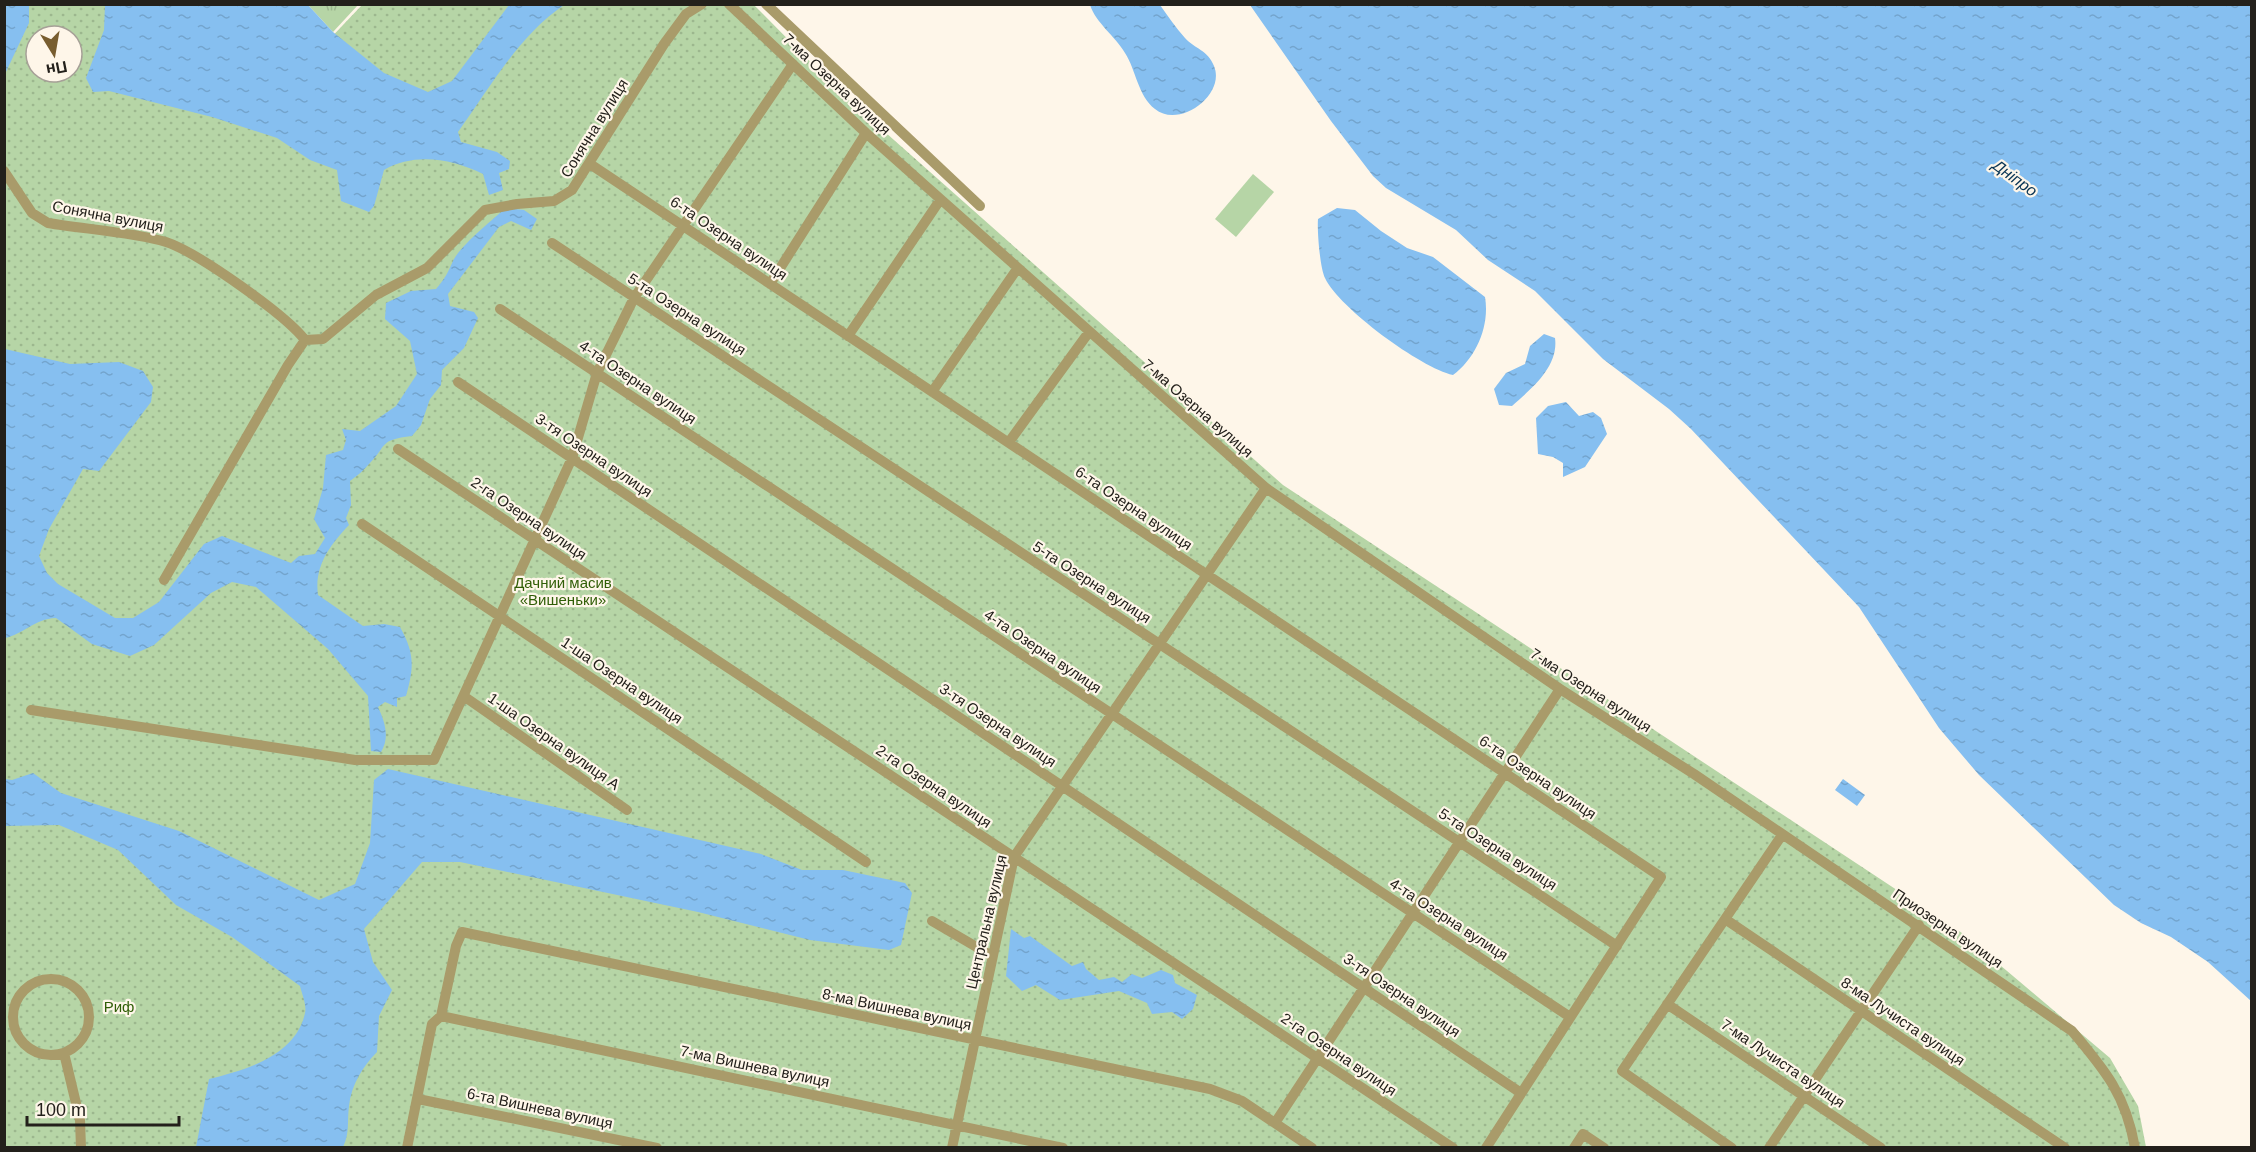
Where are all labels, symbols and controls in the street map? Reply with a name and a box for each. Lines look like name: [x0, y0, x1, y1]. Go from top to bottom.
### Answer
north arrow: [24, 24, 84, 84]
street label: 7-ма Озерна вулиця: [780, 30, 894, 138]
text: Пн: [45, 58, 69, 79]
street label: Сонячна вулиця: [557, 76, 631, 180]
water label: Дніпро: [1988, 155, 2040, 200]
street label: 6-та Озерна вулиця: [667, 193, 791, 283]
street label: Сонячна вулиця: [51, 197, 165, 235]
street label: 5-та Озерна вулиця: [625, 270, 749, 358]
street label: 4-та Озерна вулиця: [576, 337, 700, 427]
street label: 7-ма Озерна вулиця: [1139, 355, 1257, 461]
street label: 3-тя Озерна вулиця: [532, 410, 656, 500]
street label: 6-та Озерна вулиця: [1072, 463, 1196, 553]
street label: 2-га Озерна вулиця: [468, 473, 590, 563]
street label: 5-та Озерна вулиця: [1030, 538, 1154, 626]
park label: Дачний масив «Вишеньки»: [514, 574, 612, 608]
street label: 4-та Озерна вулиця: [981, 606, 1105, 696]
street label: 1-ша Озерна вулиця: [558, 633, 686, 727]
street label: 7-ма Озерна вулиця: [1527, 645, 1655, 735]
street label: 3-тя Озерна вулиця: [936, 680, 1060, 770]
street label: 1-ша Озерна вулиця А: [485, 689, 623, 793]
street label: 6-та Озерна вулиця: [1476, 732, 1600, 822]
street label: 2-га Озерна вулиця: [873, 741, 995, 831]
street label: 5-та Озерна вулиця: [1436, 805, 1560, 893]
street label: Центральна вулиця: [962, 853, 1010, 991]
street label: 4-та Озерна вулиця: [1387, 875, 1511, 963]
street label: Приозерна вулиця: [1890, 885, 2006, 971]
street label: 3-тя Озерна вулиця: [1340, 950, 1464, 1040]
street label: 8-ма Лучиста вулиця: [1838, 973, 1968, 1069]
street label: 8-ма Вишнева вулиця: [821, 985, 973, 1033]
park label: Риф: [104, 998, 134, 1015]
street label: 2-га Озерна вулиця: [1278, 1009, 1400, 1099]
street label: 7-ма Лучиста вулиця: [1718, 1015, 1848, 1111]
street label: 7-ма Вишнева вулиця: [679, 1042, 831, 1090]
street label: 6-та Вишнева вулиця: [466, 1084, 614, 1132]
scale bar: [27, 1089, 178, 1127]
text: 100 m: [36, 1100, 86, 1120]

